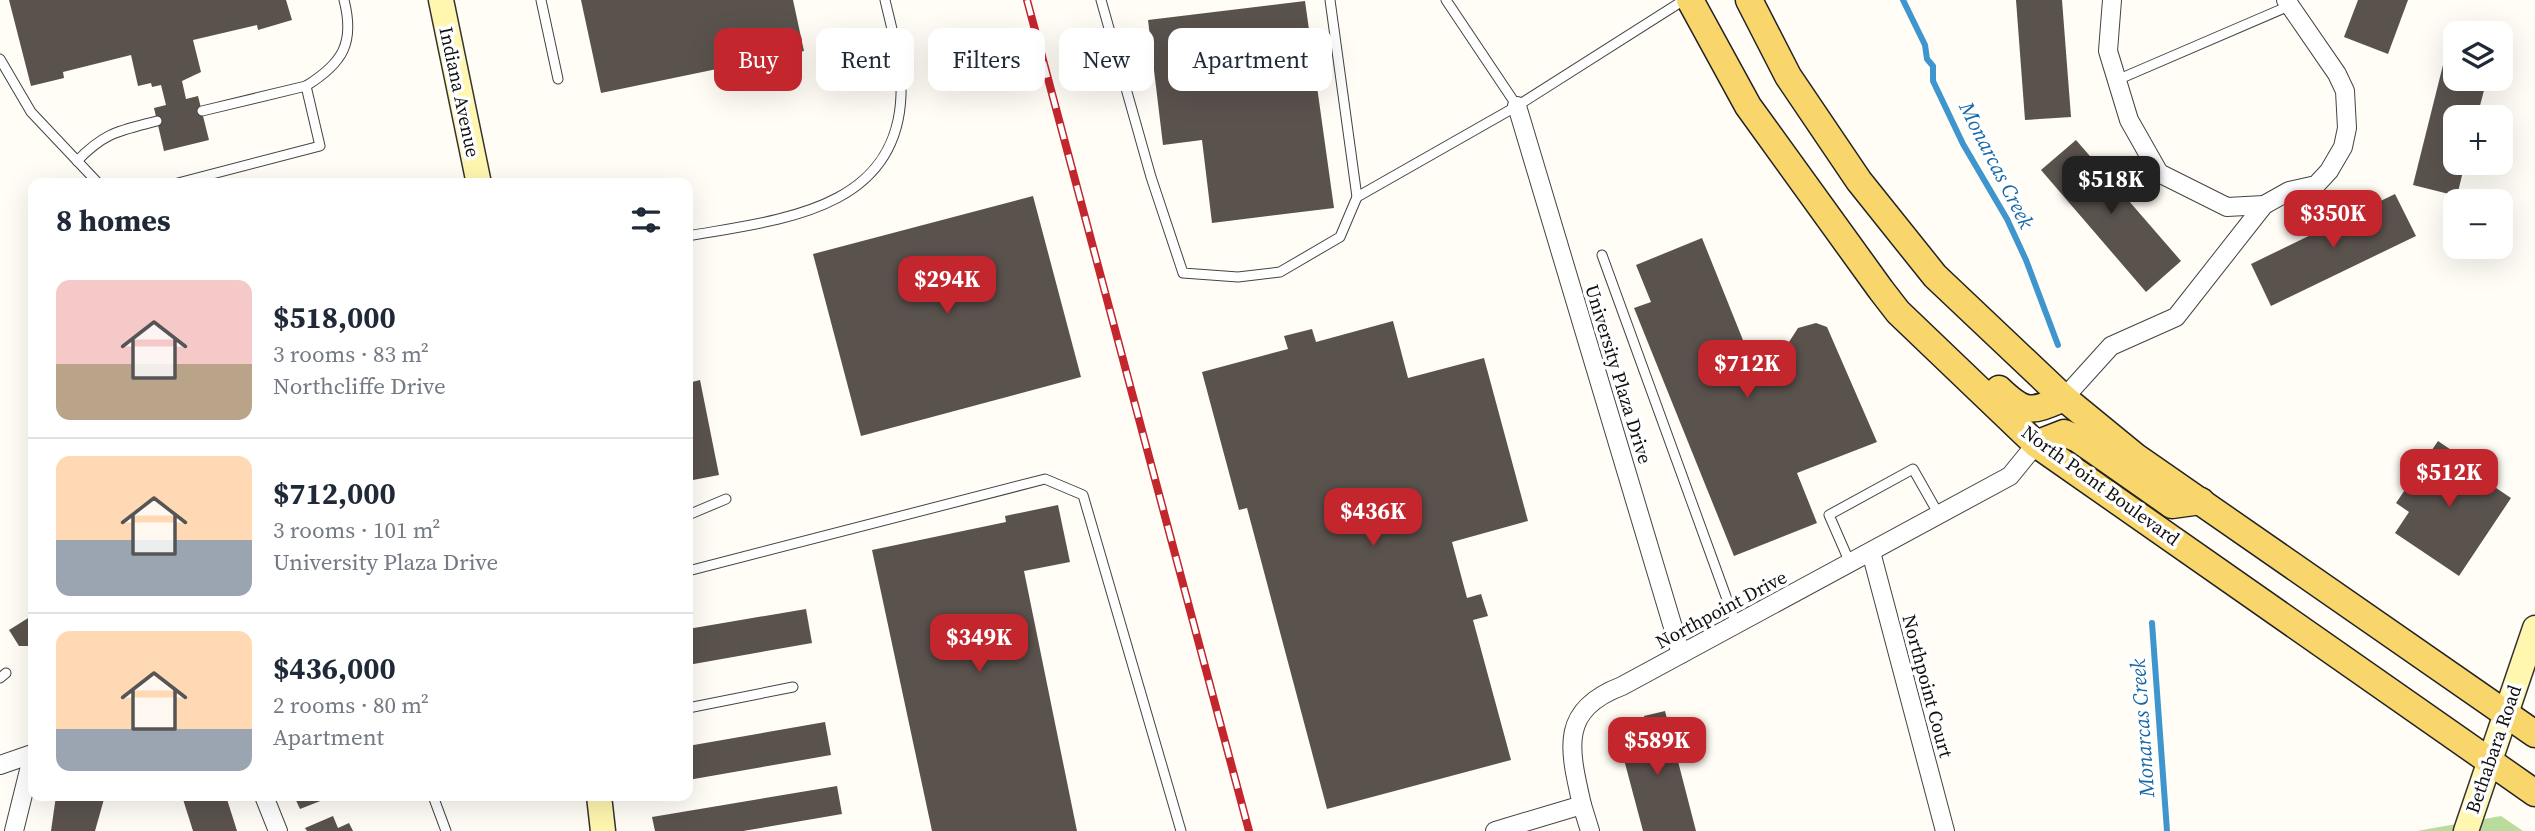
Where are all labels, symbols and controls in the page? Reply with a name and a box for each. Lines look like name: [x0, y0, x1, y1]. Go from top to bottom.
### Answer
map controls: [2443, 21, 2513, 259]
button: layers: [2443, 21, 2513, 91]
street label: Indiana Avenue: [434, 24, 486, 160]
chip: Buy: [714, 28, 802, 91]
chip: Rent: [816, 28, 914, 91]
chip: Filters: [928, 28, 1045, 91]
chip: New: [1059, 28, 1154, 91]
chip: Apartment: [1168, 28, 1332, 91]
water label: Monarcas Creek: [1952, 96, 2041, 233]
button: +: [2443, 105, 2513, 175]
pin: $518K: [2062, 156, 2160, 216]
text: $518K: [2078, 163, 2144, 195]
button: −: [2443, 189, 2513, 259]
pin: $350K: [2284, 190, 2382, 250]
text: $350K: [2300, 197, 2366, 229]
text: 8 homes: [56, 200, 171, 241]
icon: filters: [627, 201, 665, 239]
pin: $294K: [898, 256, 996, 316]
text: $294K: [914, 263, 980, 295]
street label: University Plaza Drive: [1579, 281, 1659, 467]
text: $518,000: [273, 297, 396, 338]
icon: home: [112, 308, 196, 392]
text: 3 rooms · 83 m²: [273, 338, 429, 370]
pin: $712K: [1698, 340, 1796, 400]
text: $712K: [1714, 347, 1780, 379]
text: Northcliffe Drive: [273, 370, 446, 402]
street label: North Point Boulevard: [2017, 419, 2185, 551]
pin: $512K: [2400, 449, 2498, 509]
text: $512K: [2416, 456, 2482, 488]
text: $712,000: [273, 473, 396, 514]
icon: home: [112, 484, 196, 568]
pin: $436K: [1324, 489, 1422, 548]
text: $436K: [1340, 495, 1406, 527]
text: 3 rooms · 101 m²: [273, 514, 440, 546]
text: University Plaza Drive: [273, 546, 498, 578]
street label: Northpoint Drive: [1651, 564, 1791, 654]
street label: Northpoint Court: [1896, 612, 1960, 761]
pin: $349K: [930, 614, 1028, 674]
text: $349K: [946, 621, 1012, 653]
text: $436,000: [273, 648, 396, 689]
water label: Monarcas Creek: [2123, 658, 2161, 799]
icon: home: [112, 659, 196, 743]
street label: Bethabara Road: [2459, 681, 2527, 817]
text: 2 rooms · 80 m²: [273, 689, 429, 721]
pin: $589K: [1608, 718, 1706, 777]
text: Apartment: [273, 721, 384, 753]
text: $589K: [1624, 724, 1690, 756]

